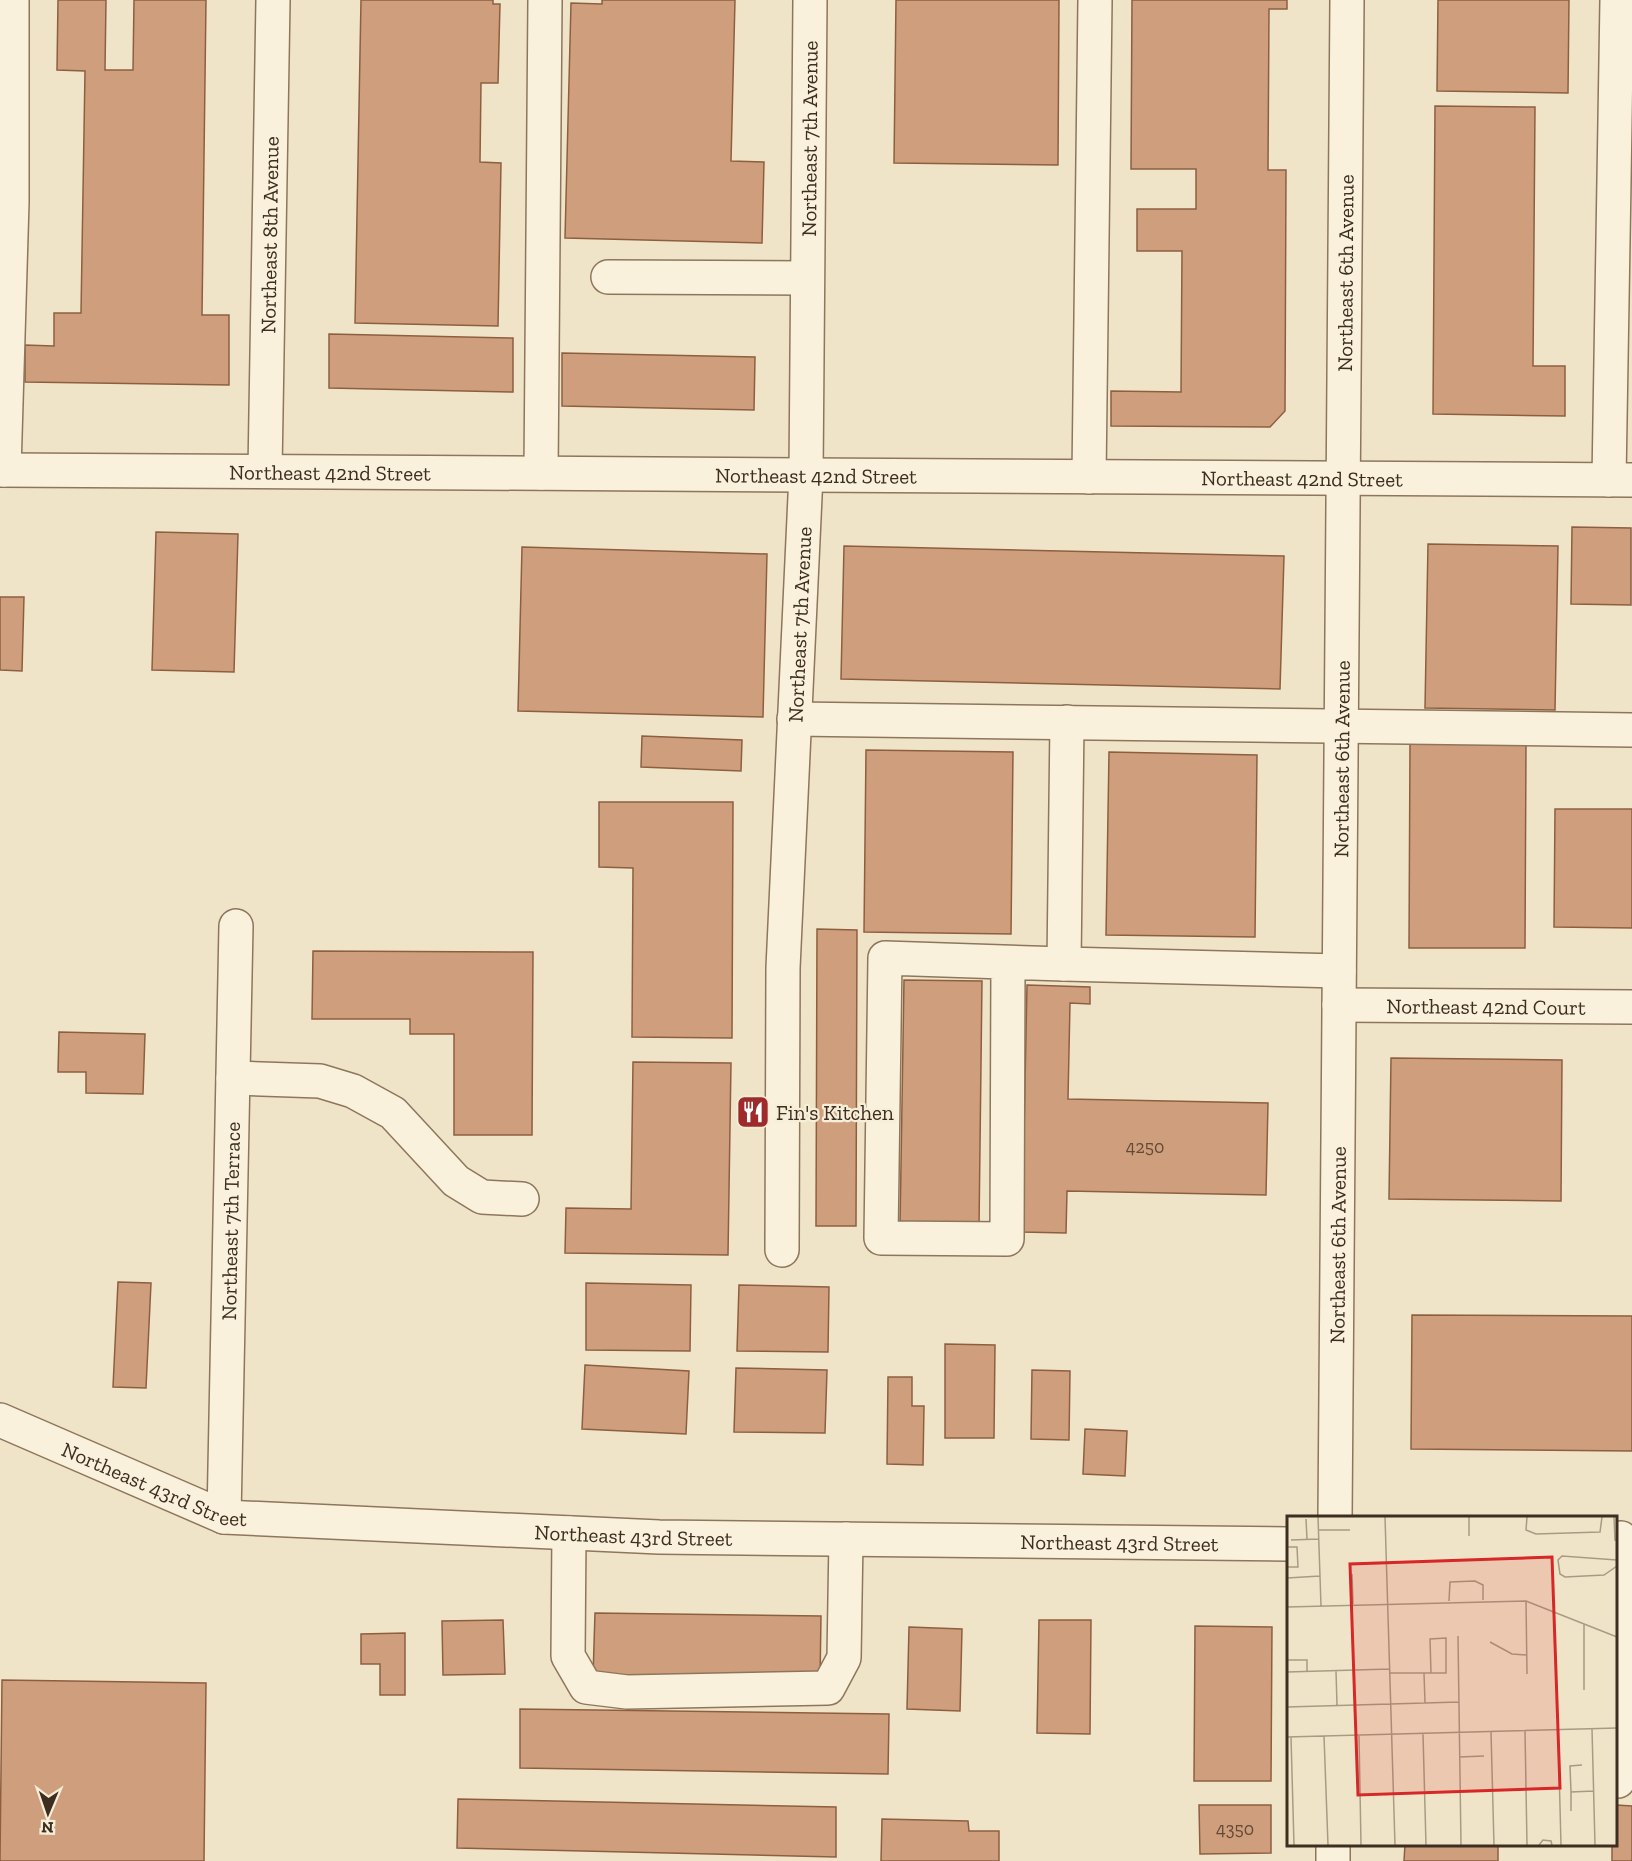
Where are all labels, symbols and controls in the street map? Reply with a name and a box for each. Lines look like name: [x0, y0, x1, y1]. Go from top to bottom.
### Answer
street label: Northeast 7th Avenue: [796, 40, 822, 237]
street label: Northeast 8th Avenue: [255, 136, 283, 334]
street label: Northeast 6th Avenue: [1332, 174, 1358, 372]
street label: Northeast 42nd Street: [229, 459, 431, 485]
street label: Northeast 42nd Street: [715, 462, 917, 488]
street label: Northeast 42nd Street: [1201, 465, 1403, 491]
street label: Northeast 7th Avenue: [782, 526, 816, 723]
street label: Northeast 6th Avenue: [1328, 660, 1354, 858]
street label: Northeast 42nd Court: [1386, 993, 1586, 1019]
restaurant icon: Fin's Kitchen: [735, 1094, 771, 1130]
place label: Fin's Kitchen: [776, 1100, 894, 1125]
street label: Northeast 7th Terrace: [215, 1121, 245, 1321]
house number: 4250: [1126, 1136, 1164, 1158]
street label: Northeast 6th Avenue: [1324, 1146, 1350, 1344]
street label: Northeast 43rd Street: [58, 1436, 248, 1531]
inset map: [1287, 1516, 1617, 1846]
street label: Northeast 43rd Street: [534, 1519, 733, 1550]
street label: Northeast 43rd Street: [1020, 1529, 1219, 1556]
north arrow: [18, 1783, 78, 1843]
text: N: [41, 1818, 54, 1837]
house number: 4350: [1216, 1818, 1254, 1840]

